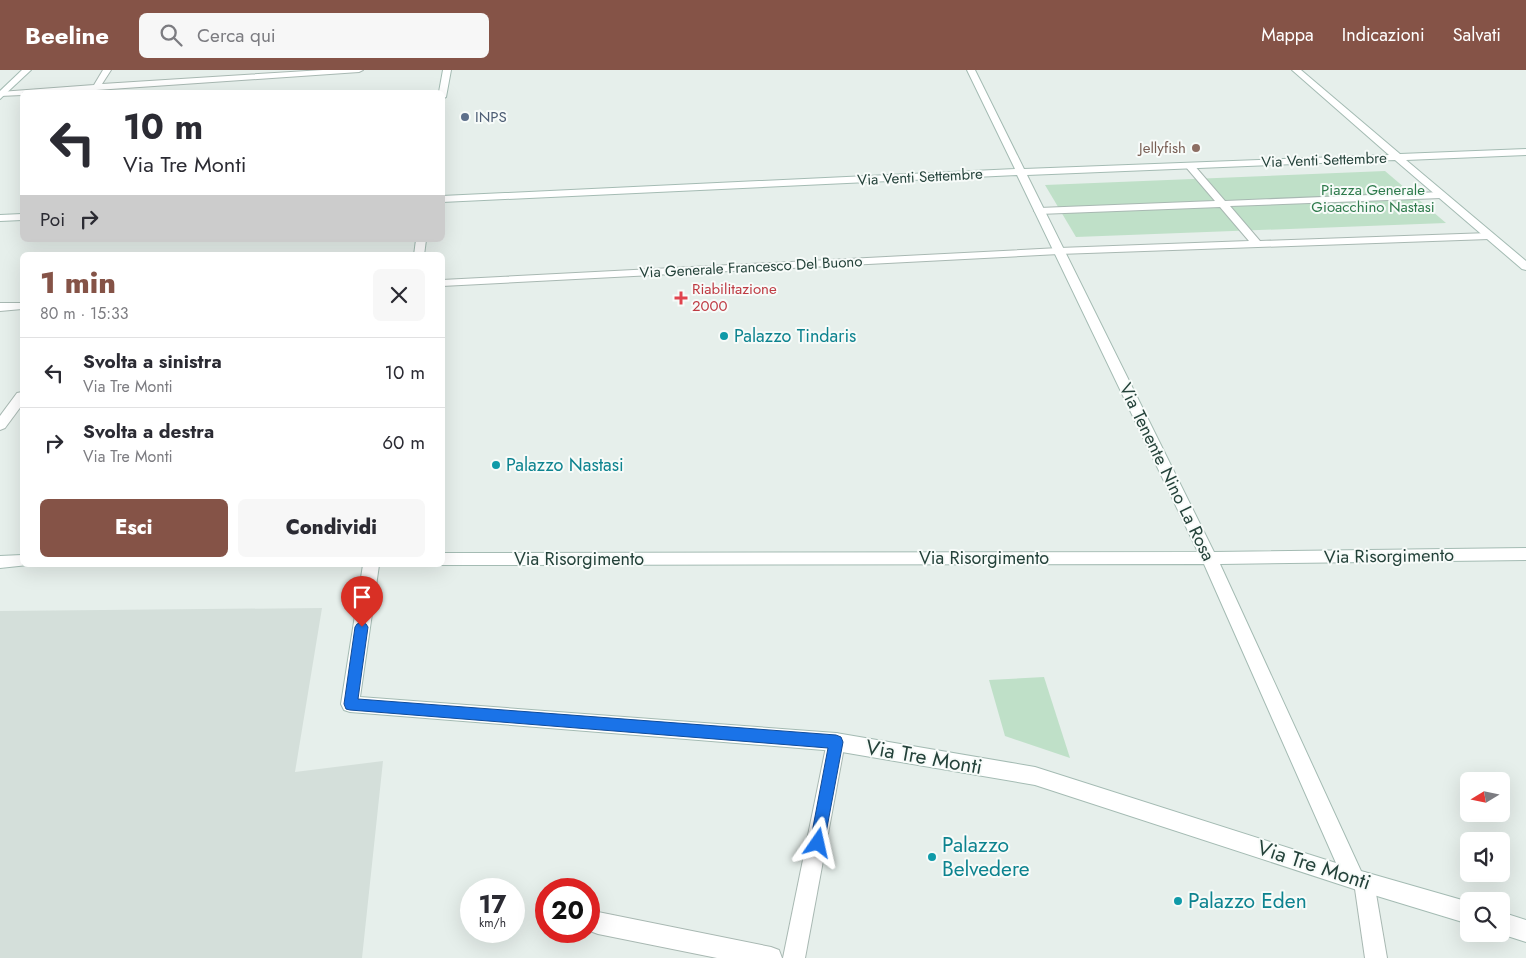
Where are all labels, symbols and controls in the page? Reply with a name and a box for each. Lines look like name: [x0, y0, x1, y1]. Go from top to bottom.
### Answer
search box: [139, 13, 489, 58]
text: Beeline: [25, 18, 109, 53]
icon: search: [157, 21, 185, 49]
text: Cerca qui: [197, 22, 276, 49]
text: Mappa: [1261, 22, 1314, 48]
text: Indicazioni: [1342, 22, 1425, 48]
text: Salvati: [1453, 22, 1501, 48]
text: 10 m: [123, 102, 203, 152]
place label: INPS: [475, 106, 507, 128]
icon: left: [40, 110, 105, 175]
marker: INPS: [459, 111, 471, 123]
place label: Jellyfish: [1137, 137, 1186, 159]
marker: Jellyfish: [1190, 142, 1202, 154]
street label: Via Venti Settembre: [1261, 147, 1387, 173]
text: Via Tre Monti: [123, 148, 246, 180]
street label: Via Venti Settembre: [857, 163, 984, 191]
park label: Piazza Generale Gioacchino Nastasi: [1311, 179, 1435, 218]
icon: right: [75, 205, 103, 233]
text: Poi: [40, 206, 65, 233]
street label: Via Generale Francesco Del Buono: [639, 250, 863, 284]
text: 1 min: [40, 261, 116, 304]
button: close: [373, 269, 425, 321]
place label: Riabilitazione 2000: [692, 278, 777, 317]
marker: Riabilitazione 2000: [674, 291, 688, 305]
text: 80 m · 15:33: [40, 302, 129, 325]
place label: Palazzo Tindaris: [734, 323, 856, 349]
marker: Palazzo Tindaris: [718, 330, 730, 342]
text: Svolta a sinistra: [83, 348, 222, 375]
icon: left: [40, 359, 68, 387]
text: 10 m: [385, 359, 425, 386]
text: Via Tre Monti: [83, 375, 173, 398]
street label: Via Tenente Nino La Rosa: [1113, 379, 1221, 565]
text: Svolta a destra: [83, 418, 214, 445]
icon: right: [40, 429, 68, 457]
text: 60 m: [382, 429, 425, 456]
text: Via Tre Monti: [83, 445, 173, 468]
place label: Palazzo Nastasi: [506, 452, 624, 478]
marker: Palazzo Nastasi: [490, 459, 502, 471]
button: Esci: [40, 499, 228, 557]
button: Condividi: [238, 499, 425, 557]
street label: Via Risorgimento: [1324, 542, 1454, 570]
street label: Via Risorgimento: [919, 545, 1049, 571]
street label: Via Risorgimento: [514, 546, 644, 572]
pin: [341, 576, 383, 627]
icon: arrive: [348, 583, 376, 611]
street label: Via Tre Monti: [863, 732, 985, 782]
north arrow: [1460, 772, 1510, 822]
map controls: [1460, 772, 1510, 942]
position arrow: [791, 816, 843, 868]
place label: Palazzo Belvedere: [942, 830, 1030, 884]
button: sound: [1460, 832, 1510, 882]
street label: Via Tre Monti: [1253, 833, 1375, 897]
marker: Palazzo Belvedere: [926, 851, 938, 863]
speed limit sign: 20: [535, 878, 600, 943]
text: 17: [479, 886, 506, 922]
place label: Palazzo Eden: [1188, 886, 1307, 916]
button: search: [1460, 892, 1510, 942]
marker: Palazzo Eden: [1172, 895, 1184, 907]
text: km/h: [479, 914, 506, 932]

